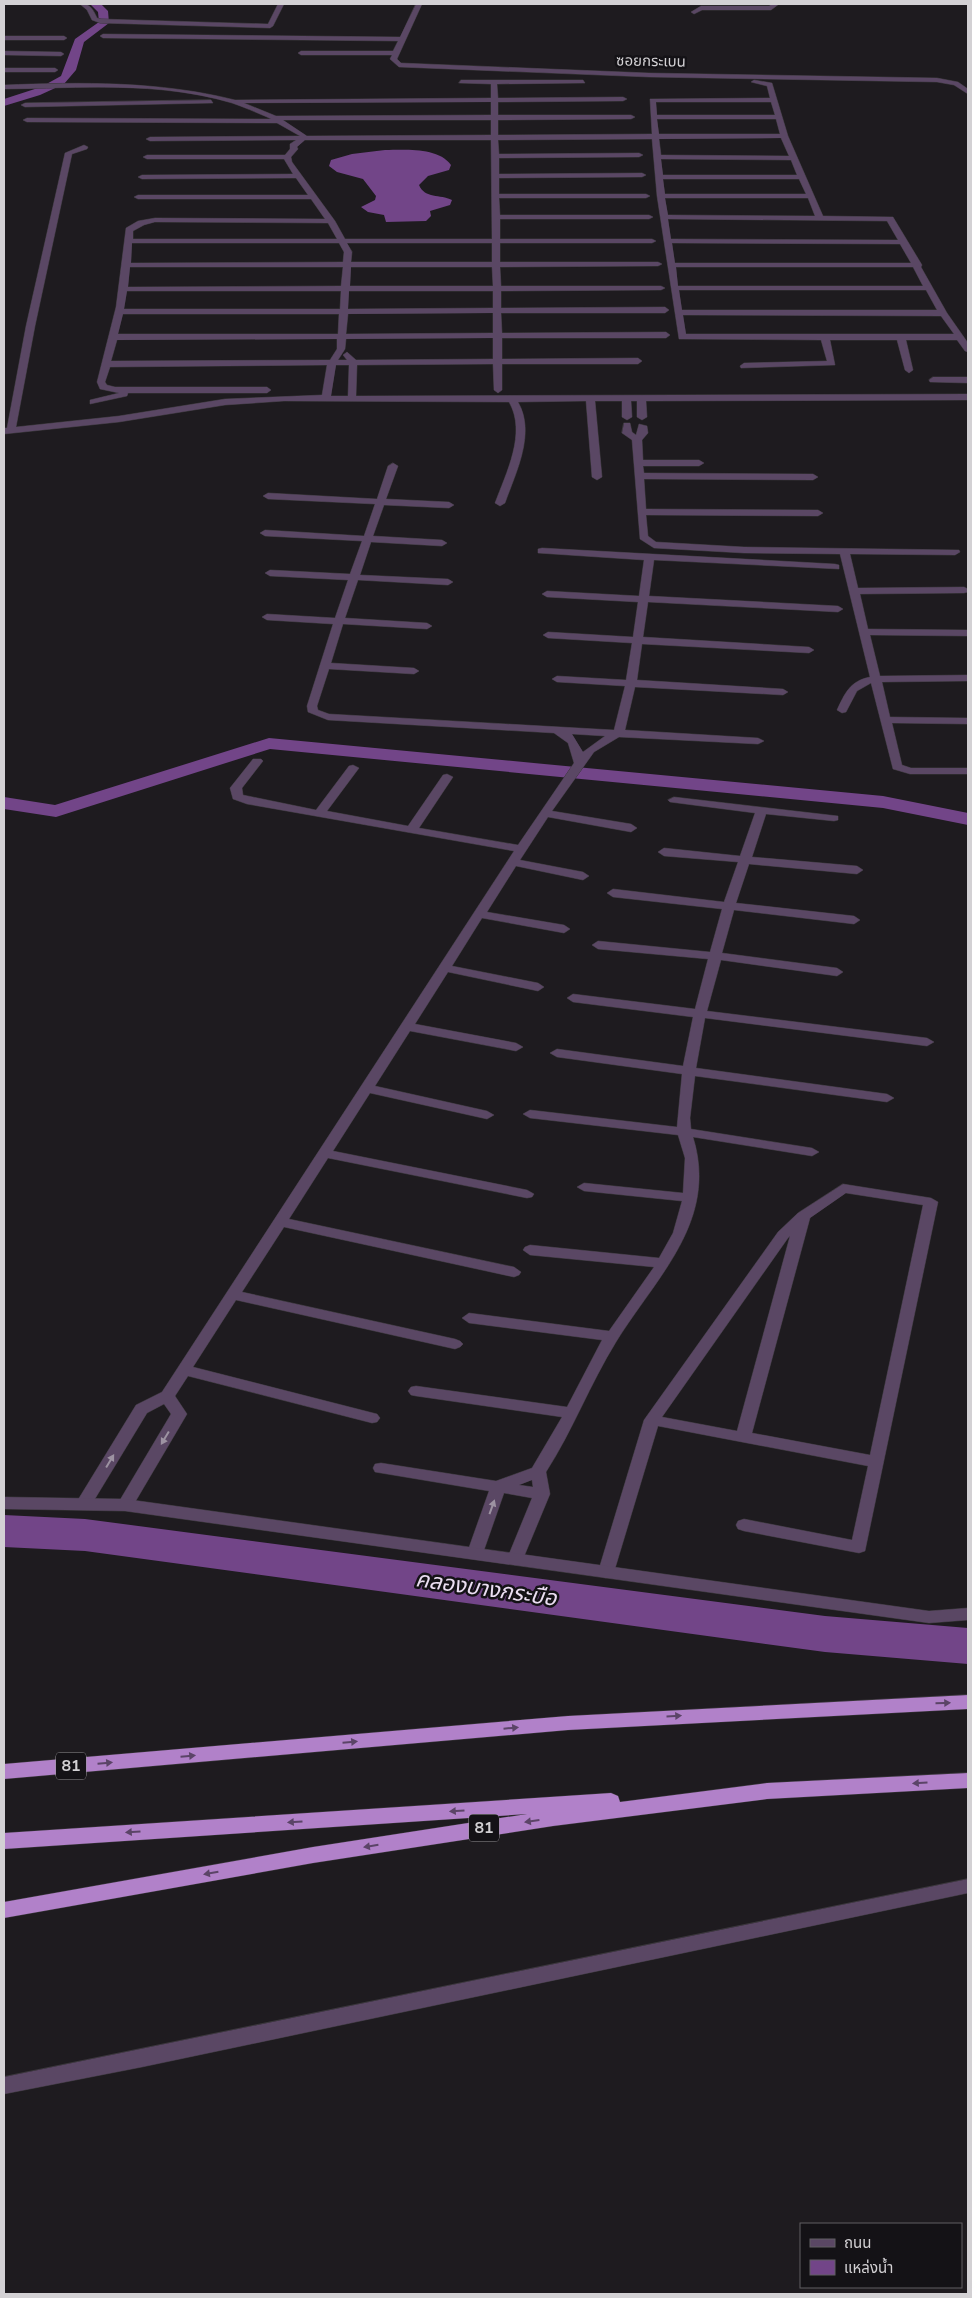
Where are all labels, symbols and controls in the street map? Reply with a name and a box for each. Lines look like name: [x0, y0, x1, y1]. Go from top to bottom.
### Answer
street label: ซอยกระเบน: [616, 50, 686, 72]
one-way arrow: [161, 1431, 170, 1444]
one-way arrow: [105, 1455, 114, 1468]
one-way arrow: [488, 1499, 496, 1514]
water label: คลองบางกระบือ: [414, 1564, 560, 1614]
one-way arrow: [935, 1699, 951, 1707]
one-way arrow: [666, 1712, 682, 1720]
one-way arrow: [504, 1723, 520, 1731]
one-way arrow: [342, 1737, 358, 1745]
road number: 81: [56, 1752, 86, 1780]
one-way arrow: [180, 1752, 196, 1760]
one-way arrow: [97, 1759, 113, 1767]
one-way arrow: [911, 1779, 927, 1787]
one-way arrow: [449, 1808, 465, 1816]
road number: 81: [469, 1815, 499, 1842]
one-way arrow: [523, 1817, 539, 1825]
one-way arrow: [286, 1818, 302, 1826]
one-way arrow: [124, 1829, 140, 1837]
one-way arrow: [363, 1842, 379, 1850]
one-way arrow: [203, 1870, 219, 1878]
legend: [800, 2223, 962, 2288]
text: ถนน: [844, 2233, 871, 2253]
text: แหล่งน้ำ: [844, 2257, 893, 2278]

